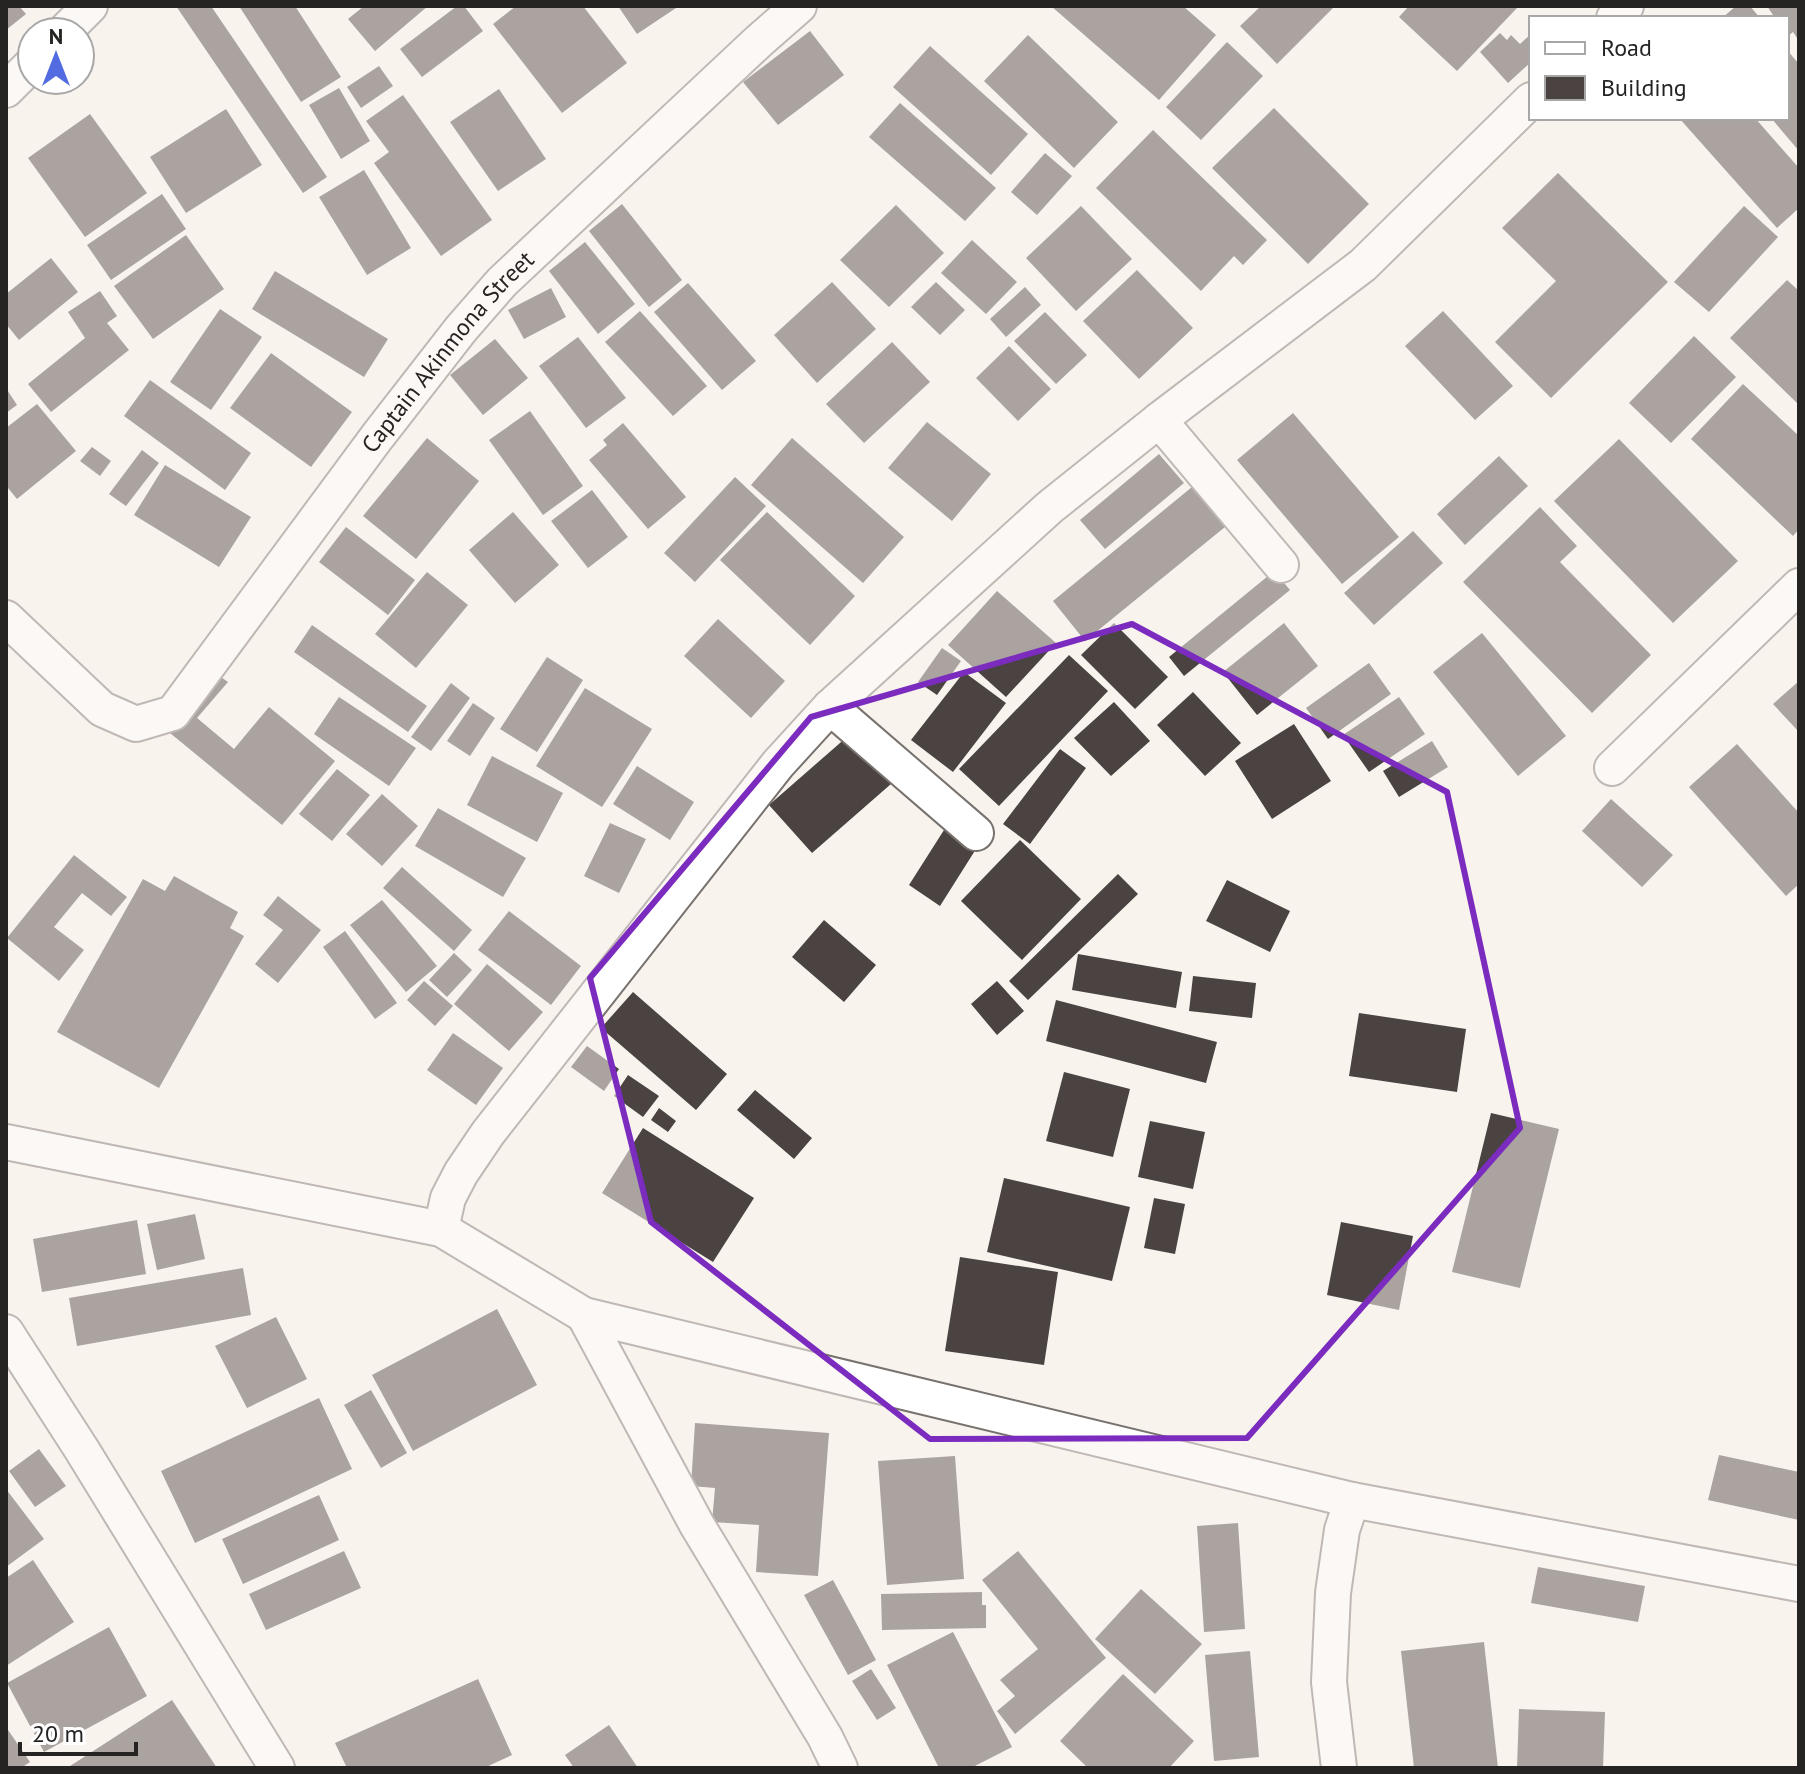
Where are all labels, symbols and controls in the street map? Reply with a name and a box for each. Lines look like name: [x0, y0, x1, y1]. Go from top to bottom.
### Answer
north arrow: [16, 16, 96, 96]
legend: [1529, 16, 1789, 120]
text: N: [49, 22, 63, 50]
text: Road: [1601, 32, 1652, 63]
text: Building: [1601, 72, 1687, 103]
street label: Captain Akinmona Street: [355, 244, 540, 459]
scale bar: [20, 1706, 136, 1756]
text: 20 m: [32, 1718, 84, 1749]

